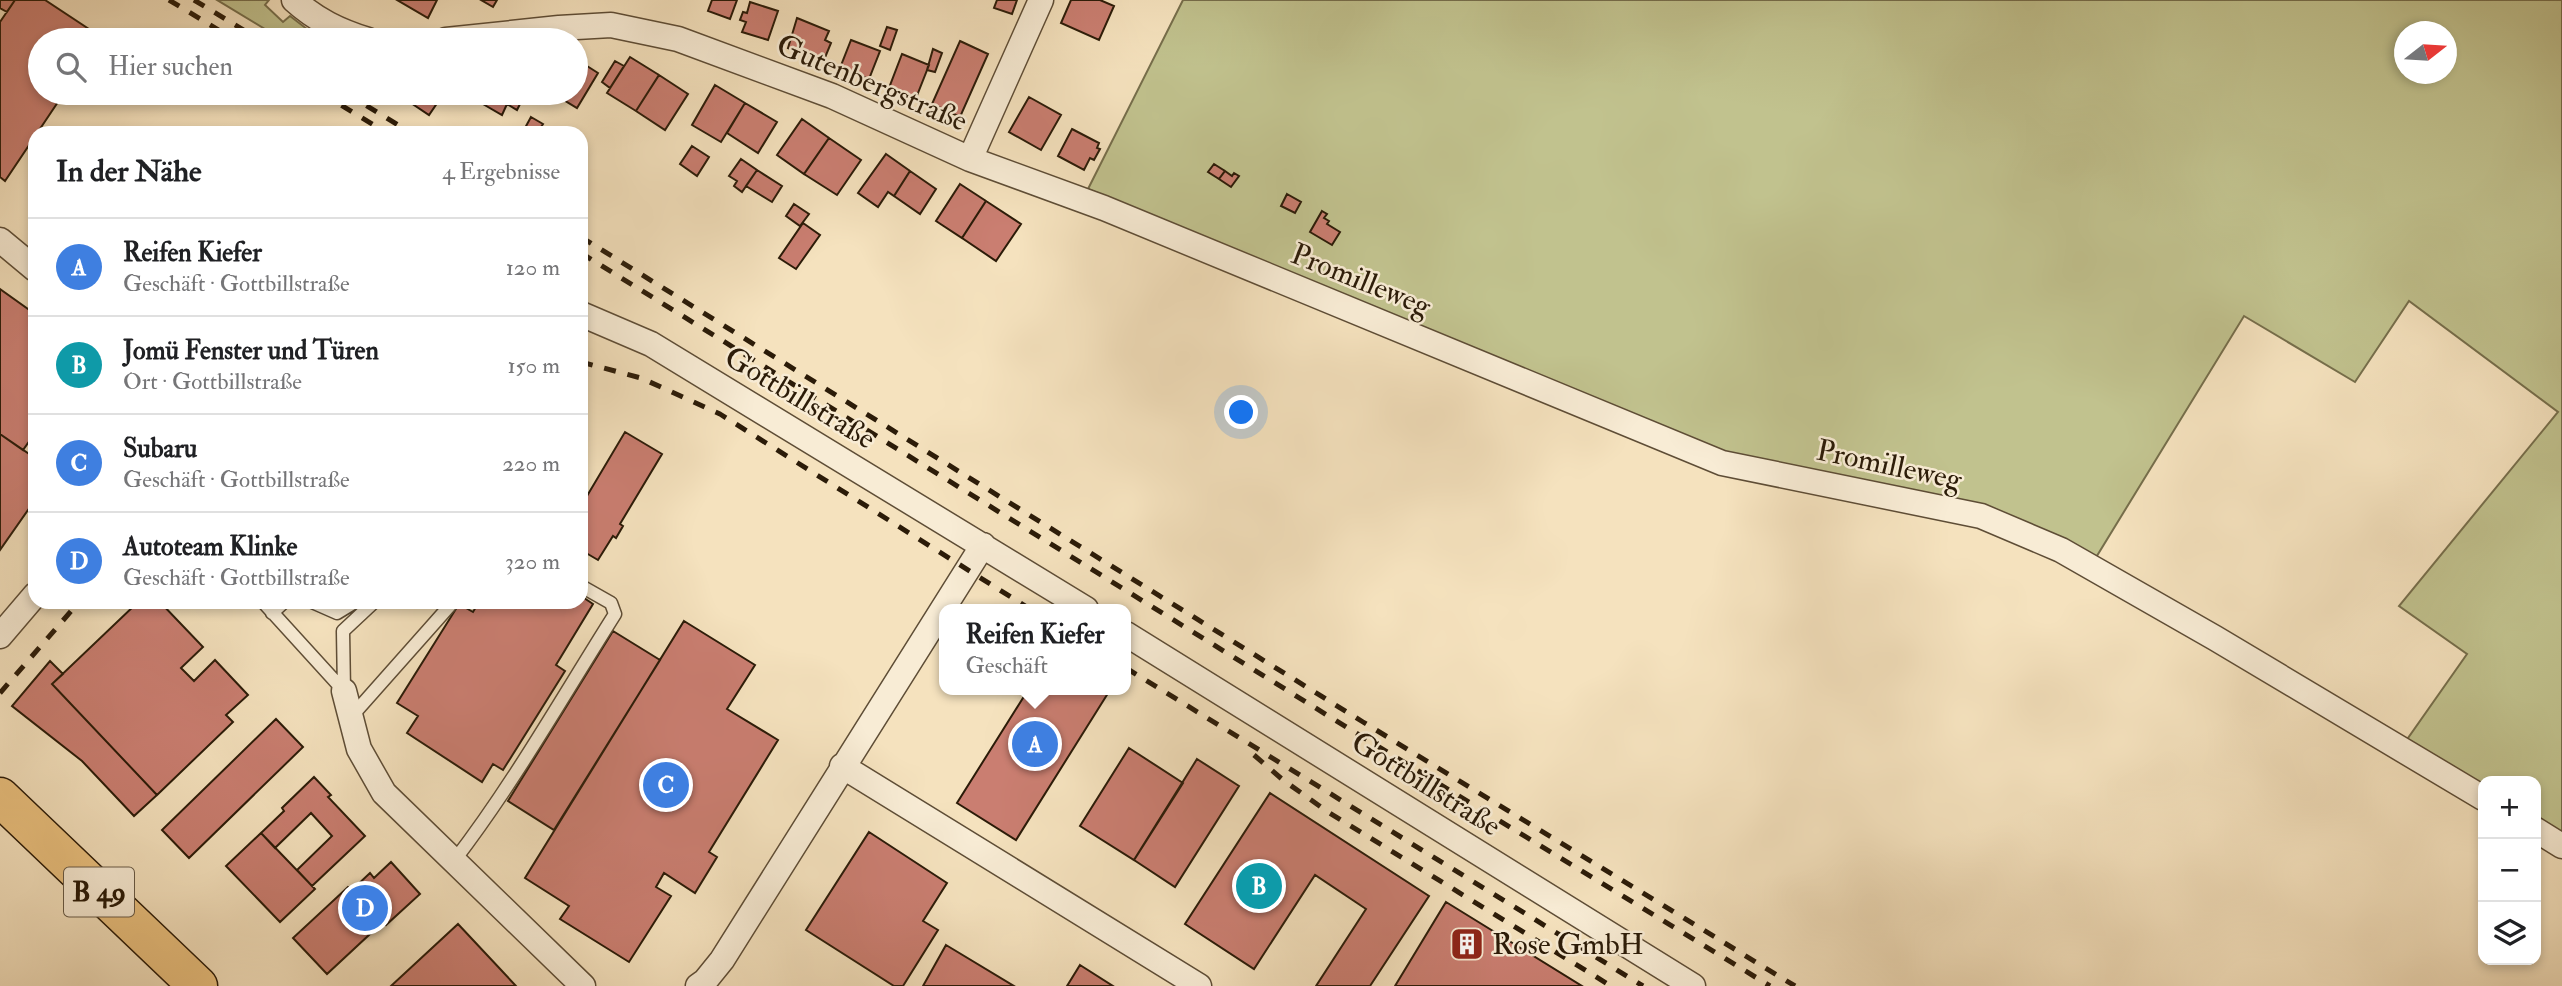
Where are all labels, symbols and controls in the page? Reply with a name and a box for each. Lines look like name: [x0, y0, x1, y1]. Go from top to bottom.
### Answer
north arrow: [2394, 21, 2457, 84]
street label: Gutenbergstraße: [771, 26, 973, 140]
search box: [28, 28, 588, 105]
icon: search: [52, 48, 90, 86]
text: Hier suchen: [108, 51, 233, 83]
text: In der Nähe: [56, 153, 201, 190]
text: 4 Ergebnisse: [442, 157, 560, 186]
street label: Promilleweg: [1286, 235, 1437, 325]
text: Reifen Kiefer: [123, 237, 262, 269]
text: A: [72, 253, 86, 282]
text: 120 m: [506, 253, 560, 282]
text: Geschäft · Gottbillstraße: [123, 269, 350, 298]
text: Jomü Fenster und Türen: [123, 335, 379, 367]
street label: Gottbillstraße: [718, 339, 882, 457]
text: B: [71, 351, 87, 380]
text: 150 m: [507, 351, 560, 380]
text: Ort · Gottbillstraße: [123, 367, 302, 396]
your location: [1224, 395, 1258, 429]
street label: Promilleweg: [1813, 432, 1966, 499]
text: Subaru: [123, 433, 197, 465]
text: C: [71, 449, 87, 478]
text: 220 m: [502, 449, 560, 478]
text: Geschäft · Gottbillstraße: [123, 465, 350, 494]
text: Autoteam Klinke: [123, 531, 297, 563]
text: D: [70, 547, 88, 576]
text: 320 m: [505, 547, 560, 576]
text: Geschäft · Gottbillstraße: [123, 563, 350, 592]
popup: [939, 604, 1131, 695]
text: Reifen Kiefer: [966, 619, 1104, 651]
text: Geschäft: [966, 651, 1048, 680]
pin: A: [1012, 718, 1058, 770]
street label: Gottbillstraße: [1344, 723, 1508, 845]
pin: C: [643, 759, 689, 811]
map controls: [2478, 776, 2541, 965]
button: +: [2478, 776, 2541, 839]
button: −: [2478, 839, 2541, 902]
pin: B: [1236, 860, 1282, 912]
road number: B 49: [64, 868, 134, 917]
pin: D: [342, 882, 388, 934]
button: layers: [2478, 902, 2541, 965]
building icon: Rose GmbH: [1448, 925, 1486, 963]
place label: Rose GmbH: [1492, 926, 1644, 963]

